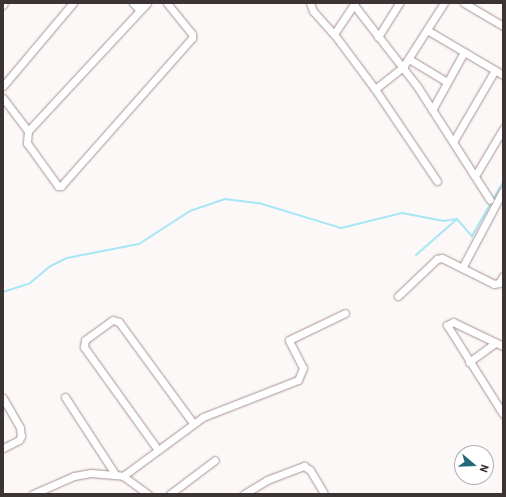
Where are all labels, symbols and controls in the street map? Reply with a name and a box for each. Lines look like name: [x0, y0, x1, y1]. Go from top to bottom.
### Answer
north arrow: [454, 445, 494, 485]
text: N: [478, 463, 492, 474]

